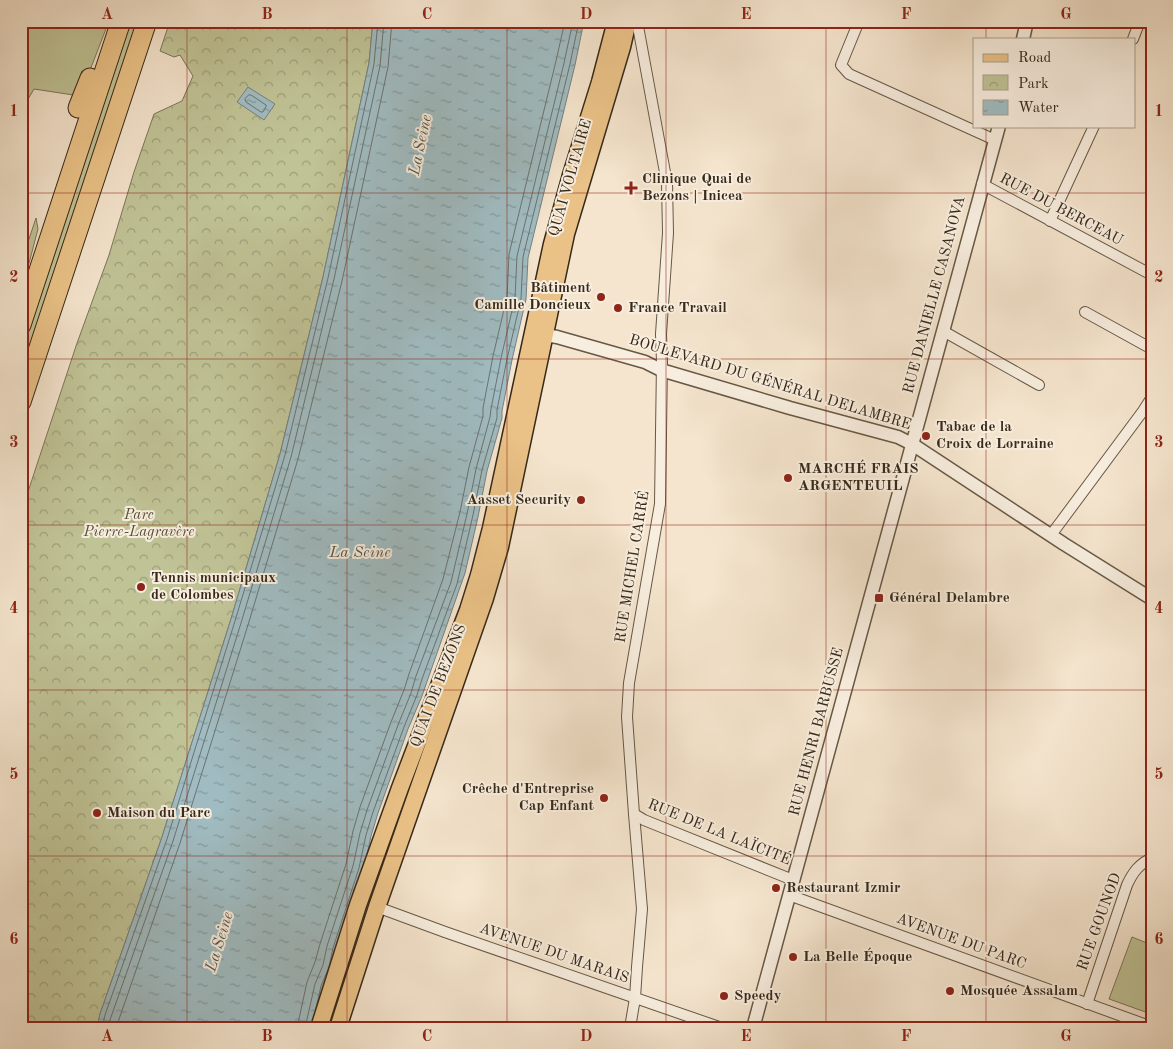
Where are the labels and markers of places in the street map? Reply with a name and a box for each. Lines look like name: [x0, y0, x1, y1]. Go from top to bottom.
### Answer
place label: Clinique Quai de Bezons | Inicea: [642, 172, 751, 204]
marker: Clinique Quai de Bezons | Inicea: [624, 181, 638, 195]
place label: Bâtiment Camille Doncieux: [474, 281, 592, 313]
marker: Bâtiment Camille Doncieux: [595, 291, 607, 303]
place label: France Travail: [628, 301, 727, 316]
marker: France Travail: [612, 302, 624, 314]
place label: Tabac de la Croix de Lorraine: [936, 420, 1054, 452]
marker: Tabac de la Croix de Lorraine: [920, 430, 932, 442]
place label: MARCHÉ FRAIS ARGENTEUIL: [798, 459, 919, 494]
marker: MARCHÉ FRAIS ARGENTEUIL: [782, 472, 794, 484]
place label: Aasset Security: [467, 493, 571, 508]
marker: Aasset Security: [575, 494, 587, 506]
place label: Tennis municipaux de Colombes: [151, 571, 276, 603]
marker: Tennis municipaux de Colombes: [135, 581, 147, 593]
place label: Général Delambre: [889, 591, 1010, 606]
marker: Général Delambre: [873, 592, 885, 604]
place label: Crêche d'Entreprise Cap Enfant: [462, 782, 595, 814]
marker: Crêche d'Entreprise Cap Enfant: [598, 792, 610, 804]
place label: Maison du Parc: [107, 806, 211, 821]
marker: Maison du Parc: [91, 807, 103, 819]
place label: Restaurant Izmir: [786, 881, 901, 896]
marker: Restaurant Izmir: [770, 882, 782, 894]
place label: La Belle Époque: [803, 947, 912, 965]
marker: La Belle Époque: [787, 951, 799, 963]
place label: Mosquée Assalam: [960, 984, 1078, 999]
marker: Mosquée Assalam: [944, 985, 956, 997]
place label: Speedy: [734, 989, 782, 1004]
marker: Speedy: [718, 990, 730, 1002]

